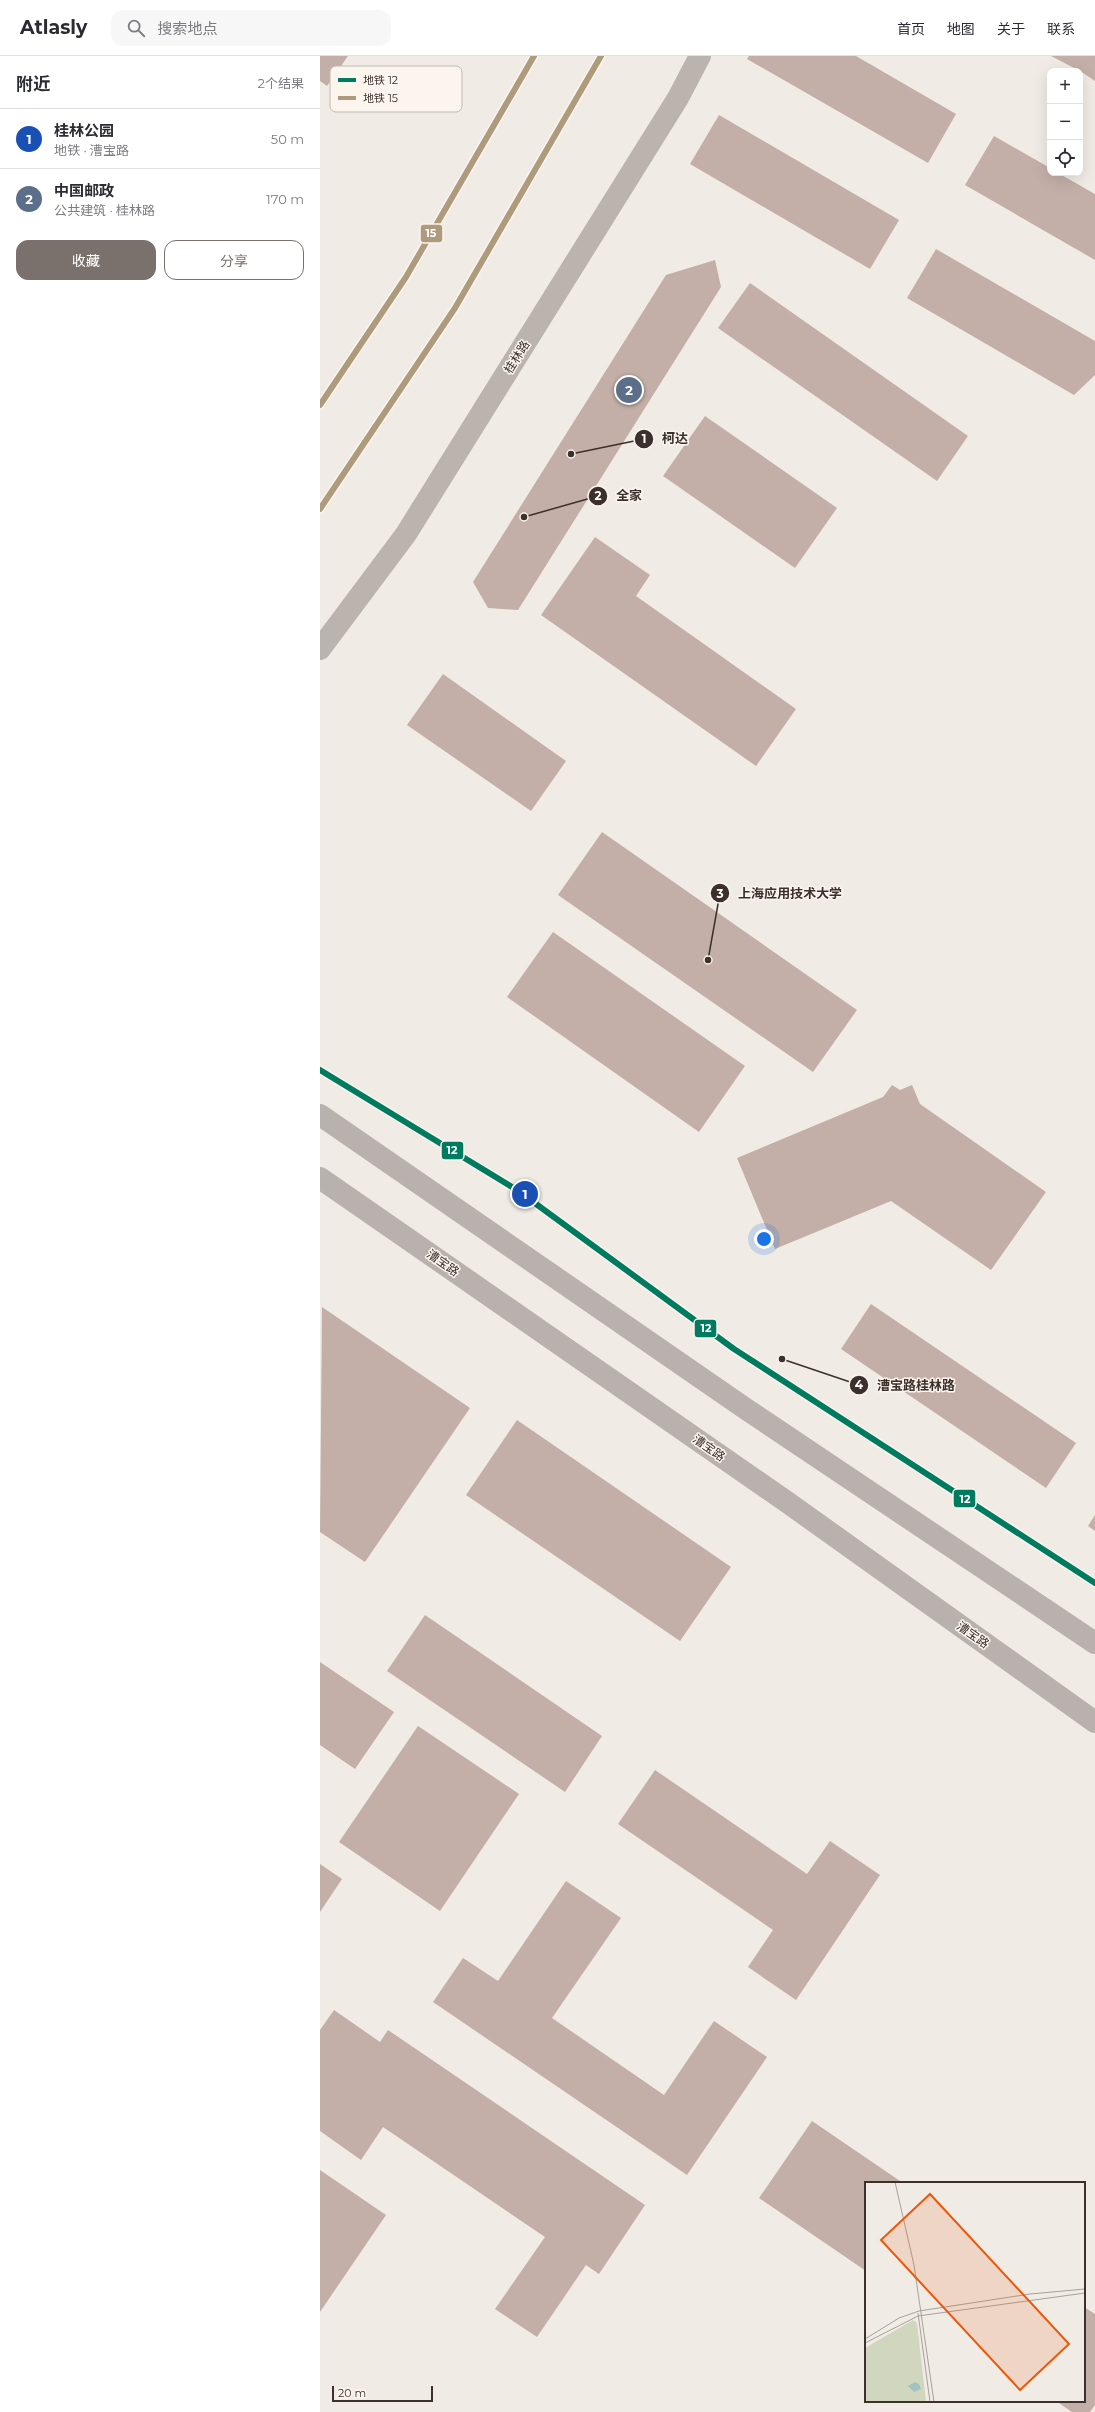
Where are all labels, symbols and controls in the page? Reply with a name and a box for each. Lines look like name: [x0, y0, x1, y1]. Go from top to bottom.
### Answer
search box: [111, 10, 391, 46]
text: Atlasly: [20, 16, 87, 39]
icon: search: [125, 17, 147, 39]
text: 搜索地点: [157, 19, 217, 38]
text: 首页: [897, 20, 925, 38]
text: 地图: [947, 20, 975, 38]
text: 关于: [997, 20, 1025, 38]
text: 联系: [1047, 20, 1075, 38]
legend: [330, 66, 462, 112]
map controls: [1047, 68, 1083, 176]
button: +: [1047, 68, 1083, 104]
text: 地铁 12: [363, 73, 398, 87]
text: 附近: [16, 74, 50, 94]
text: 2个结果: [258, 75, 304, 91]
text: 地铁 15: [363, 91, 398, 105]
button: −: [1047, 104, 1083, 140]
text: 桂林公园: [54, 121, 114, 140]
text: 1: [26, 131, 32, 147]
text: 50 m: [271, 131, 304, 147]
button: locate: [1047, 140, 1083, 176]
text: 地铁 · 漕宝路: [54, 142, 129, 158]
text: 中国邮政: [54, 181, 114, 200]
text: 2: [25, 191, 33, 207]
text: 170 m: [266, 191, 304, 207]
text: 公共建筑 · 桂林路: [54, 202, 155, 218]
line badge: 15: [420, 224, 443, 243]
text: 15: [426, 226, 437, 240]
button: 收藏: [16, 240, 156, 280]
button: 分享: [164, 240, 304, 280]
street label: 桂林路: [501, 337, 532, 376]
pin: 2: [616, 375, 642, 405]
callout: 柯达: [634, 426, 696, 451]
text: 柯达: [662, 430, 688, 446]
text: 1: [642, 431, 646, 446]
callout: 全家: [588, 483, 650, 508]
text: 全家: [616, 487, 642, 503]
text: 2: [594, 488, 602, 503]
callout: 上海应用技术大学: [710, 881, 850, 906]
text: 上海应用技术大学: [738, 885, 842, 901]
text: 3: [715, 886, 724, 901]
line badge: 12: [441, 1141, 464, 1160]
text: 12: [447, 1143, 458, 1157]
pin: 1: [512, 1179, 538, 1209]
your location: [754, 1229, 774, 1249]
street label: 漕宝路: [424, 1246, 462, 1279]
line badge: 12: [694, 1319, 717, 1338]
text: 12: [701, 1321, 712, 1335]
callout: 漕宝路桂林路: [849, 1373, 963, 1398]
text: 4: [855, 1377, 864, 1392]
text: 漕宝路桂林路: [877, 1377, 955, 1393]
street label: 漕宝路: [690, 1431, 728, 1464]
line badge: 12: [953, 1489, 976, 1508]
text: 12: [960, 1492, 971, 1506]
street label: 漕宝路: [954, 1618, 992, 1651]
inset map: [865, 2182, 1085, 2402]
scale bar: [332, 2384, 433, 2403]
text: 20 m: [338, 2386, 366, 2400]

